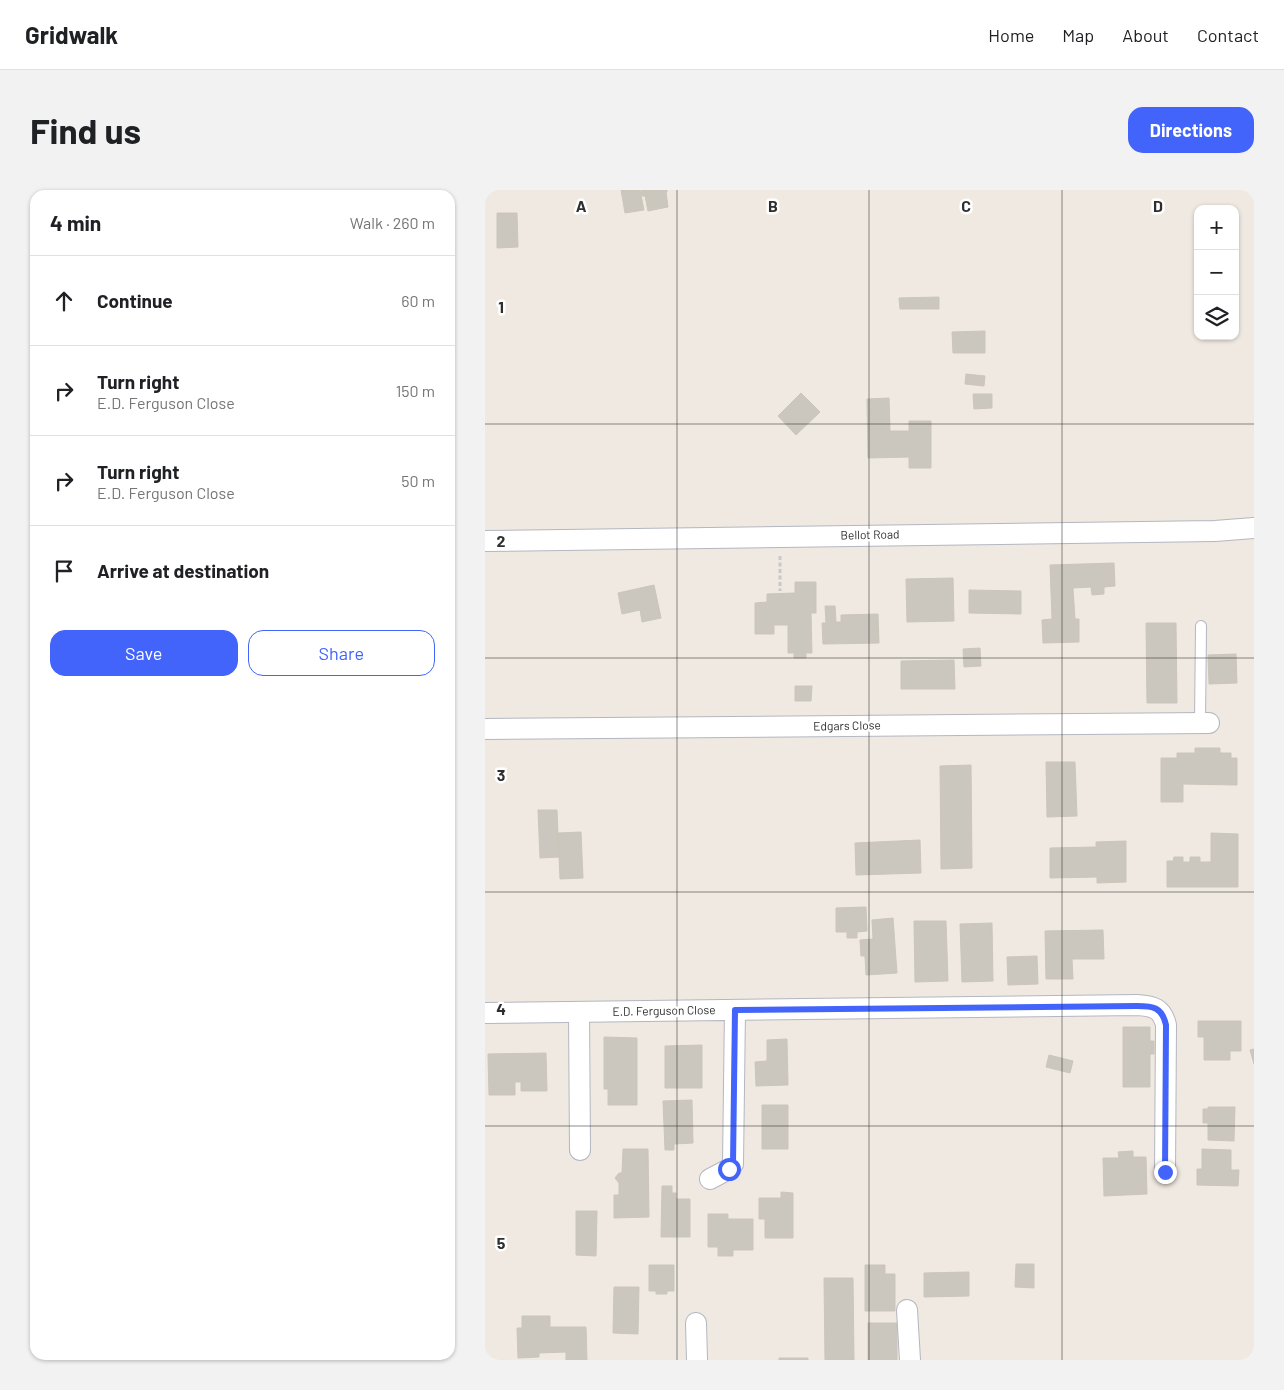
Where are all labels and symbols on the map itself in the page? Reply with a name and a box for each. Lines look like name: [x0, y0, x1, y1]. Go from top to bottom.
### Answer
text: A: [576, 196, 587, 215]
text: B: [768, 196, 778, 215]
text: C: [961, 196, 971, 215]
text: D: [1153, 196, 1163, 215]
text: 1: [498, 297, 504, 316]
street label: Bellot Road: [840, 526, 900, 542]
text: 2: [497, 531, 506, 550]
street label: Edgars Close: [813, 717, 881, 733]
text: 3: [497, 765, 505, 784]
text: 4: [496, 999, 506, 1018]
street label: E.D. Ferguson Close: [612, 1002, 716, 1018]
route start: [718, 1158, 741, 1181]
route end: [1154, 1161, 1177, 1184]
text: 5: [497, 1233, 506, 1252]

